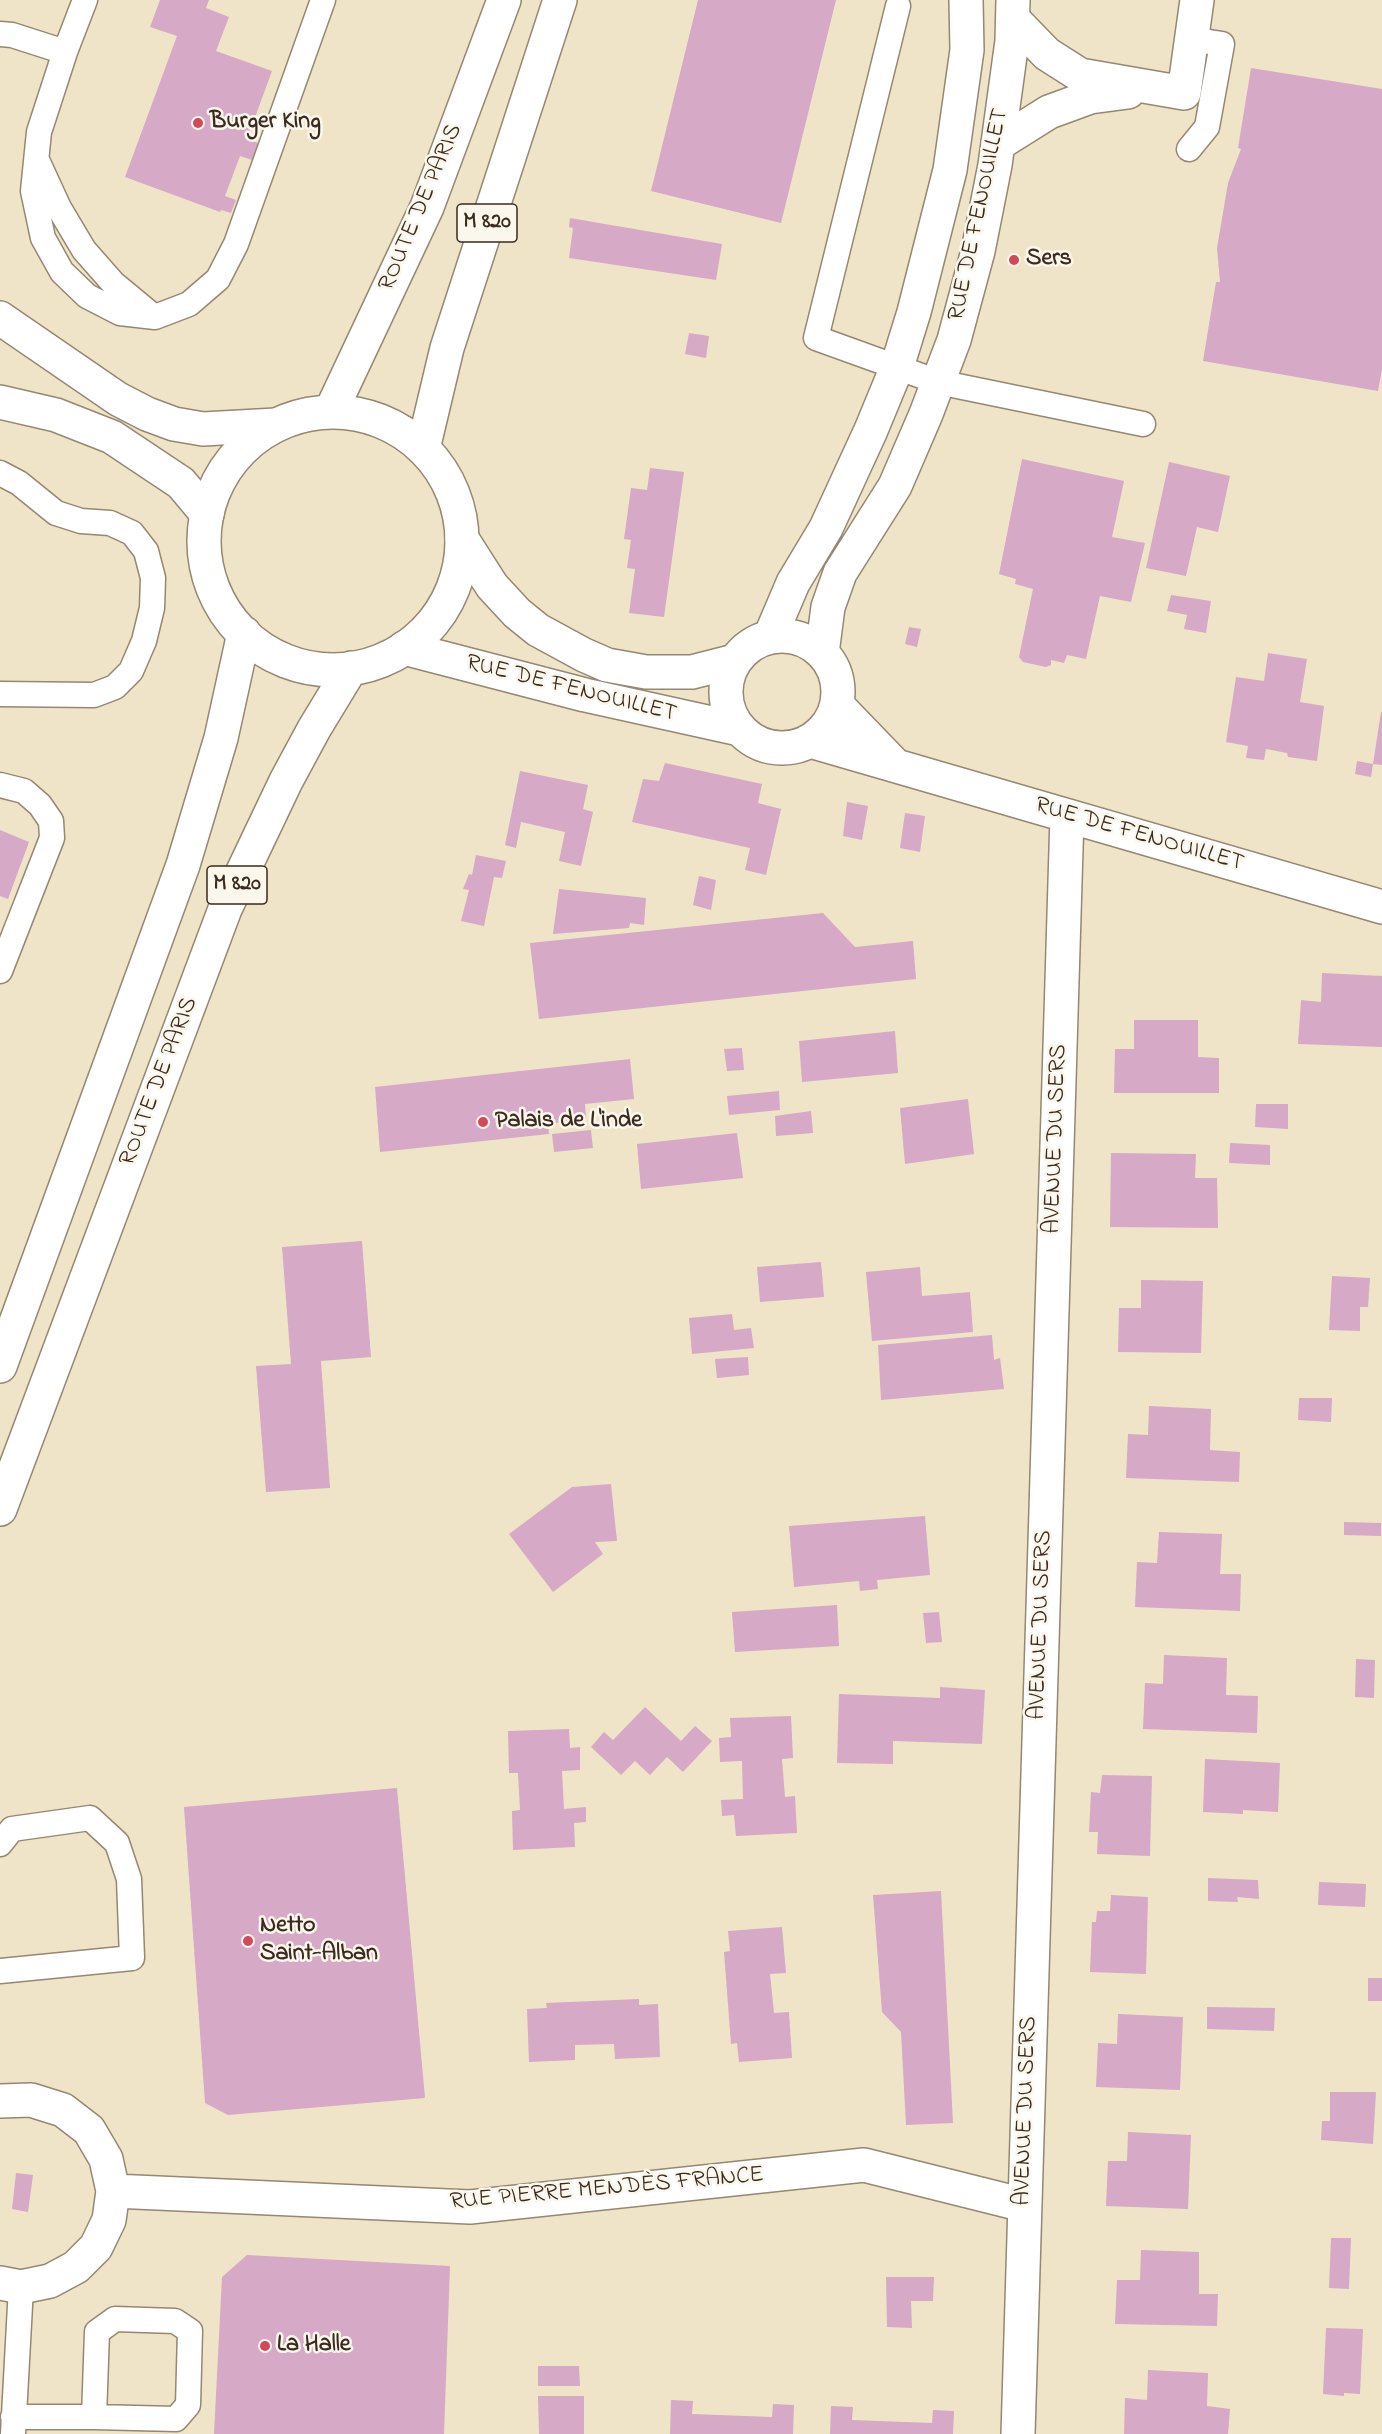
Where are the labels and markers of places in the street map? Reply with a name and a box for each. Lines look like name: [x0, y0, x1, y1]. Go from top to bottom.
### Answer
place label: Burger King: [210, 109, 321, 137]
marker: Burger King: [191, 116, 205, 130]
place label: Sers: [1026, 246, 1072, 274]
marker: Sers: [1007, 253, 1021, 267]
place label: Palais de L'inde: [495, 1108, 642, 1136]
marker: Palais de L'inde: [476, 1115, 490, 1129]
place label: Netto Saint-Alban: [260, 1913, 378, 1969]
marker: Netto Saint-Alban: [241, 1934, 255, 1948]
place label: La Halle: [277, 2332, 351, 2360]
marker: La Halle: [258, 2339, 272, 2353]

